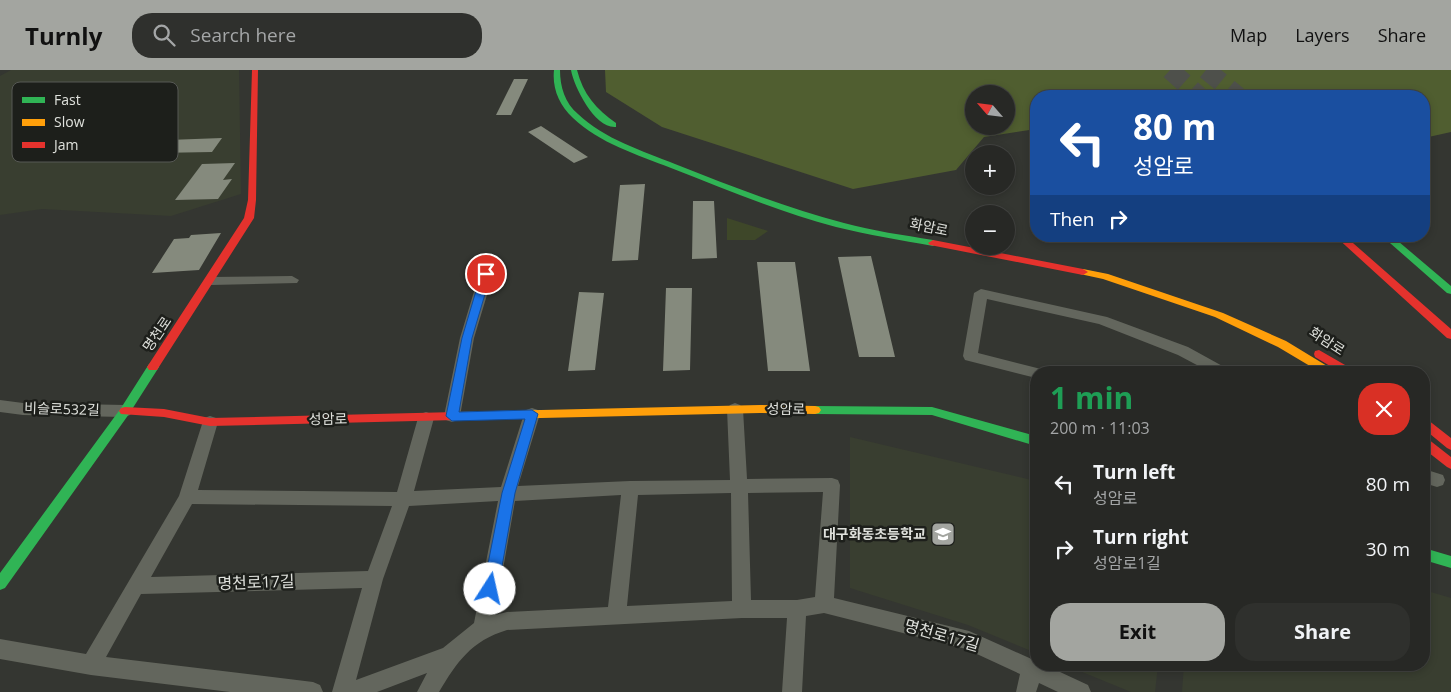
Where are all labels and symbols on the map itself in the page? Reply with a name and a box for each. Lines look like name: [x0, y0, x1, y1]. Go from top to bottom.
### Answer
legend: [12, 82, 178, 162]
north arrow: [965, 85, 1015, 135]
text: Fast: [54, 90, 81, 109]
text: Slow: [54, 112, 85, 131]
text: Jam: [52, 135, 79, 154]
street label: 화암로: [908, 213, 950, 240]
pin: [465, 253, 507, 295]
street label: 명천로: [138, 312, 175, 355]
street label: 화암로: [1306, 322, 1349, 359]
street label: 비슬로532길: [24, 398, 100, 419]
street label: 성암로: [767, 399, 806, 418]
street label: 성암로: [309, 409, 348, 428]
school or university icon: 대구화동초등학교: [930, 521, 956, 547]
place label: 대구화동초등학교: [823, 524, 926, 543]
position arrow: [463, 562, 515, 614]
street label: 명천로17길: [217, 570, 295, 594]
street label: 명천로17길: [902, 614, 982, 656]

